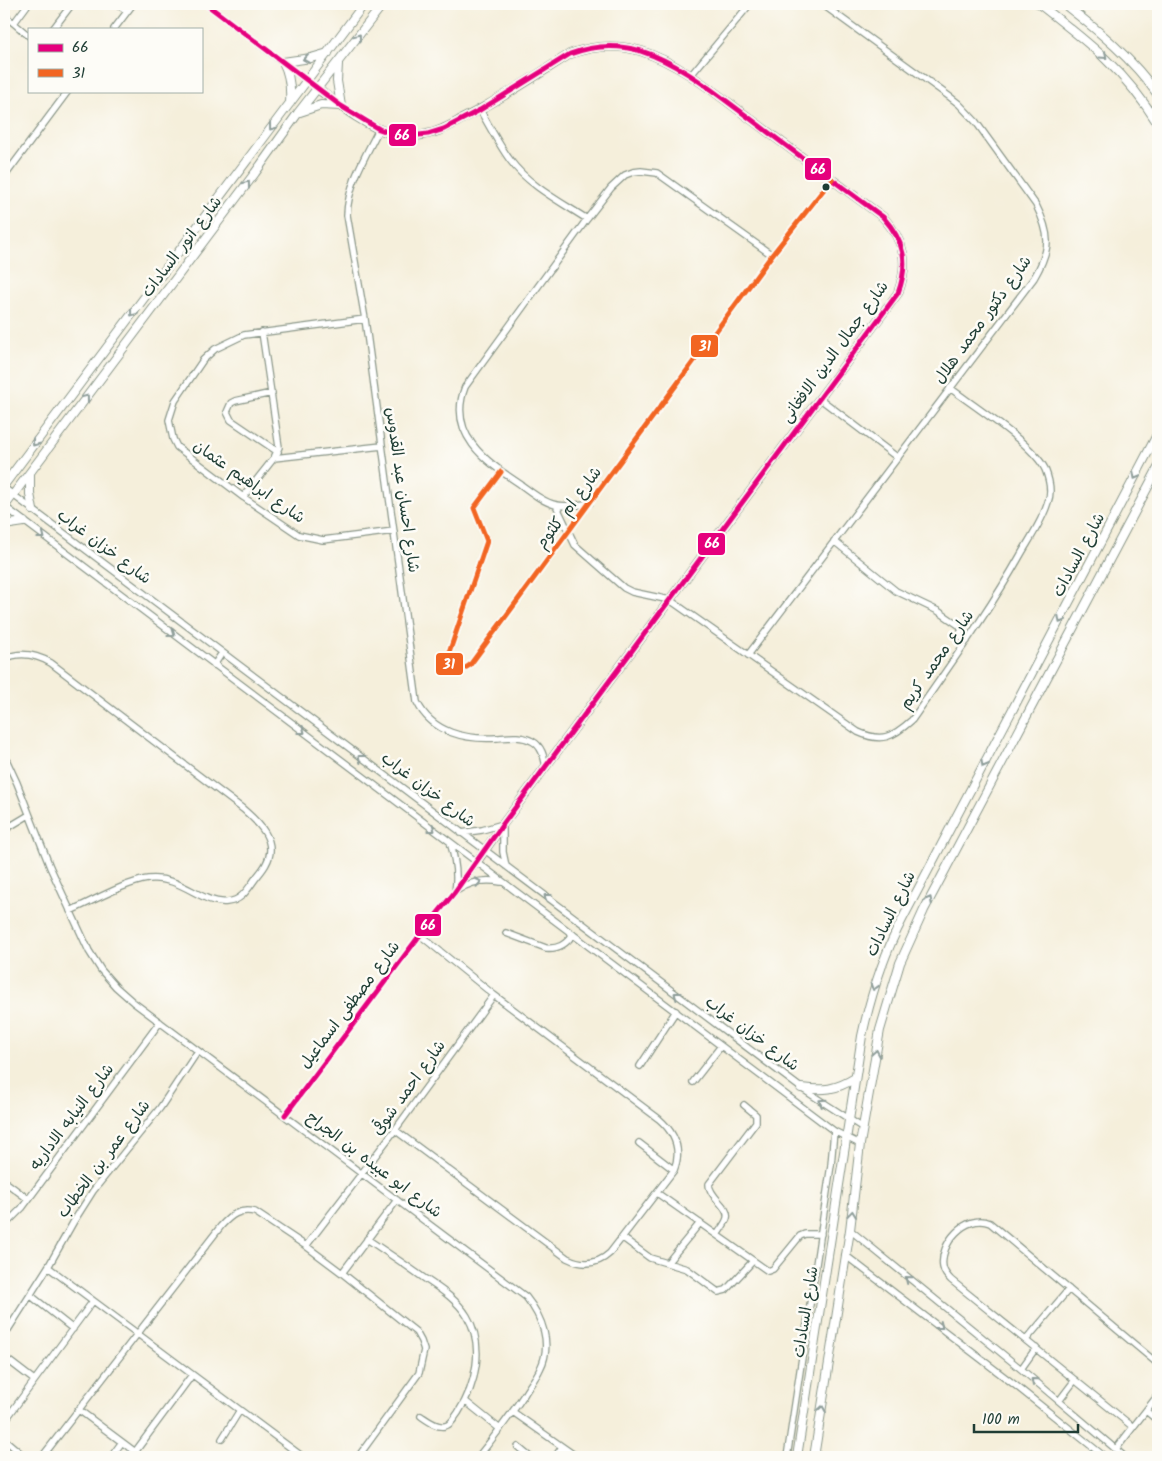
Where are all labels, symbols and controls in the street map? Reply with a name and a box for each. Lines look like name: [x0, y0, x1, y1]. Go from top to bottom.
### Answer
legend: [28, 28, 202, 92]
one-way arrow: [352, 33, 361, 42]
text: 66: [72, 36, 89, 60]
one-way arrow: [1099, 50, 1108, 59]
one-way arrow: [301, 53, 310, 63]
text: 31: [72, 62, 86, 86]
one-way arrow: [270, 121, 278, 130]
line badge: 66: [388, 123, 417, 147]
text: 66: [394, 125, 410, 147]
line badge: 66: [804, 157, 832, 181]
text: 66: [810, 159, 826, 181]
one-way arrow: [241, 181, 249, 190]
unlabelled marker: [821, 182, 831, 192]
street label: شارع انور السادات: [135, 191, 229, 303]
street label: شارع دكتور محمد هلال: [928, 250, 1038, 390]
street label: شارع جمال الدين الافغانى: [775, 276, 895, 428]
one-way arrow: [130, 307, 139, 317]
line badge: 31: [690, 334, 719, 358]
text: 31: [698, 336, 712, 358]
one-way arrow: [80, 395, 88, 404]
street label: شارع احسان عبد القدوس: [378, 406, 426, 574]
street label: شارع ابراهيم عثمان: [188, 434, 310, 530]
one-way arrow: [33, 437, 41, 446]
street label: شارع ام كلثوم: [530, 461, 608, 555]
one-way arrow: [1132, 471, 1142, 480]
street label: شارع خزان غراب: [52, 503, 156, 591]
street label: شارع السادات: [1046, 508, 1112, 602]
one-way arrow: [36, 530, 46, 539]
line badge: 66: [697, 532, 726, 556]
text: 66: [704, 533, 720, 555]
street label: شارع محمد كريم: [893, 605, 981, 715]
one-way arrow: [1057, 615, 1067, 624]
one-way arrow: [166, 628, 175, 636]
line badge: 31: [435, 652, 464, 676]
text: 31: [442, 654, 456, 676]
one-way arrow: [296, 725, 306, 734]
street label: شارع خزان غراب: [376, 746, 480, 834]
one-way arrow: [358, 755, 367, 763]
one-way arrow: [981, 758, 991, 767]
one-way arrow: [426, 823, 435, 831]
street label: شارع السادات: [859, 867, 923, 961]
one-way arrow: [473, 877, 482, 888]
one-way arrow: [543, 894, 553, 903]
one-way arrow: [923, 897, 933, 906]
line badge: 66: [414, 913, 442, 937]
text: 66: [420, 915, 436, 937]
street label: شارع مصطفى اسماعيل: [293, 936, 407, 1074]
one-way arrow: [869, 983, 879, 991]
street label: شارع خزان غراب: [700, 990, 804, 1078]
one-way arrow: [673, 992, 683, 1001]
street label: شارع احمد شوقى: [366, 1035, 452, 1141]
one-way arrow: [871, 1049, 881, 1058]
street label: شارع النيابه الاداريه: [23, 1058, 121, 1176]
street label: شارع عمر بن الخطاب: [51, 1095, 157, 1223]
one-way arrow: [818, 1099, 828, 1108]
street label: شارع ابو عبيده بن الجراح: [301, 1106, 447, 1224]
one-way arrow: [846, 1210, 856, 1218]
street label: شارع السادات: [786, 1264, 826, 1360]
one-way arrow: [905, 1276, 914, 1284]
one-way arrow: [934, 1321, 943, 1330]
one-way arrow: [1031, 1377, 1040, 1386]
scale bar: [974, 1401, 1078, 1433]
one-way arrow: [816, 1405, 826, 1413]
text: 100 m: [982, 1408, 1020, 1432]

